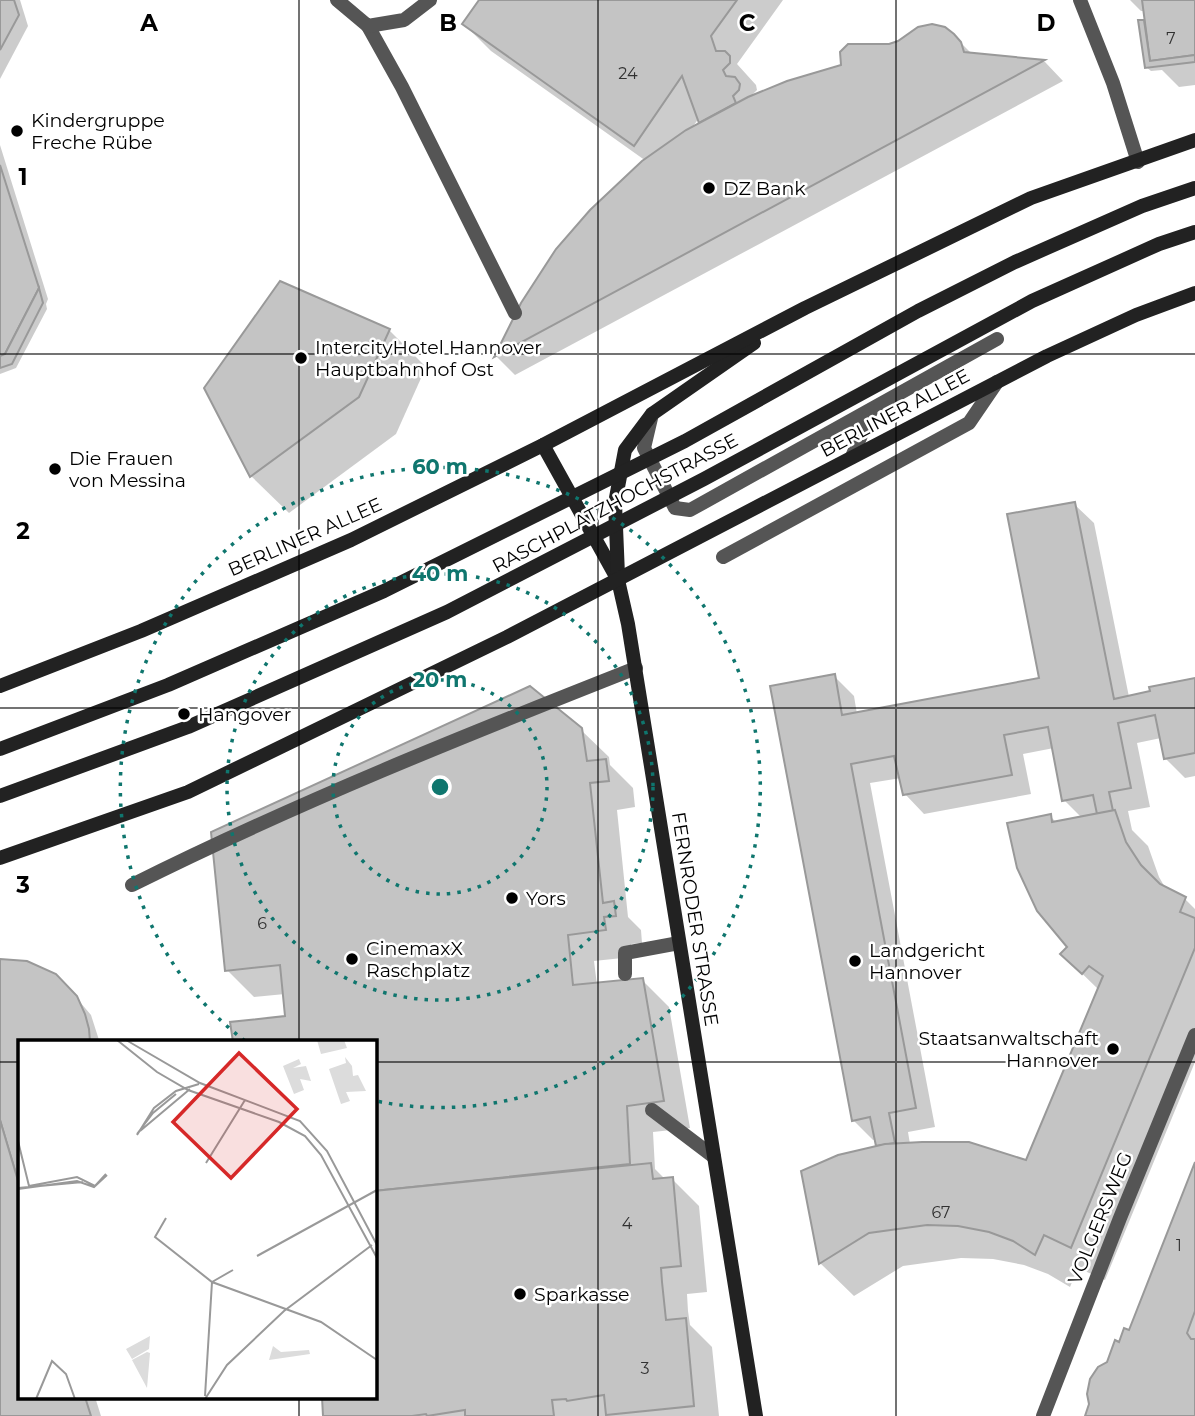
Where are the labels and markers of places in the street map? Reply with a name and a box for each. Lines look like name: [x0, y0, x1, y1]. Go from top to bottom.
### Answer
place label: Kindergruppe Freche Rübe: [31, 109, 165, 154]
marker: Kindergruppe Freche Rübe: [9, 123, 25, 139]
place label: DZ Bank: [723, 177, 806, 200]
marker: DZ Bank: [701, 180, 717, 196]
place label: IntercityHotel Hannover Hauptbahnhof Ost: [315, 336, 542, 381]
marker: IntercityHotel Hannover Hauptbahnhof Ost: [293, 350, 309, 366]
place label: Die Frauen von Messina: [69, 447, 186, 492]
marker: Die Frauen von Messina: [47, 461, 63, 477]
place label: Hangover: [198, 703, 291, 726]
marker: Hangover: [176, 706, 192, 722]
centre of rings: [428, 775, 452, 799]
place label: Yors: [526, 887, 566, 910]
marker: Yors: [504, 890, 520, 906]
place label: CinemaxX Raschplatz: [366, 937, 470, 982]
place label: Landgericht Hannover: [869, 939, 986, 984]
marker: CinemaxX Raschplatz: [344, 951, 360, 967]
marker: Landgericht Hannover: [847, 953, 863, 969]
place label: Staatsanwaltschaft Hannover: [918, 1027, 1099, 1072]
marker: Staatsanwaltschaft Hannover: [1105, 1041, 1121, 1057]
place label: Sparkasse: [534, 1283, 630, 1306]
marker: Sparkasse: [512, 1286, 528, 1302]

